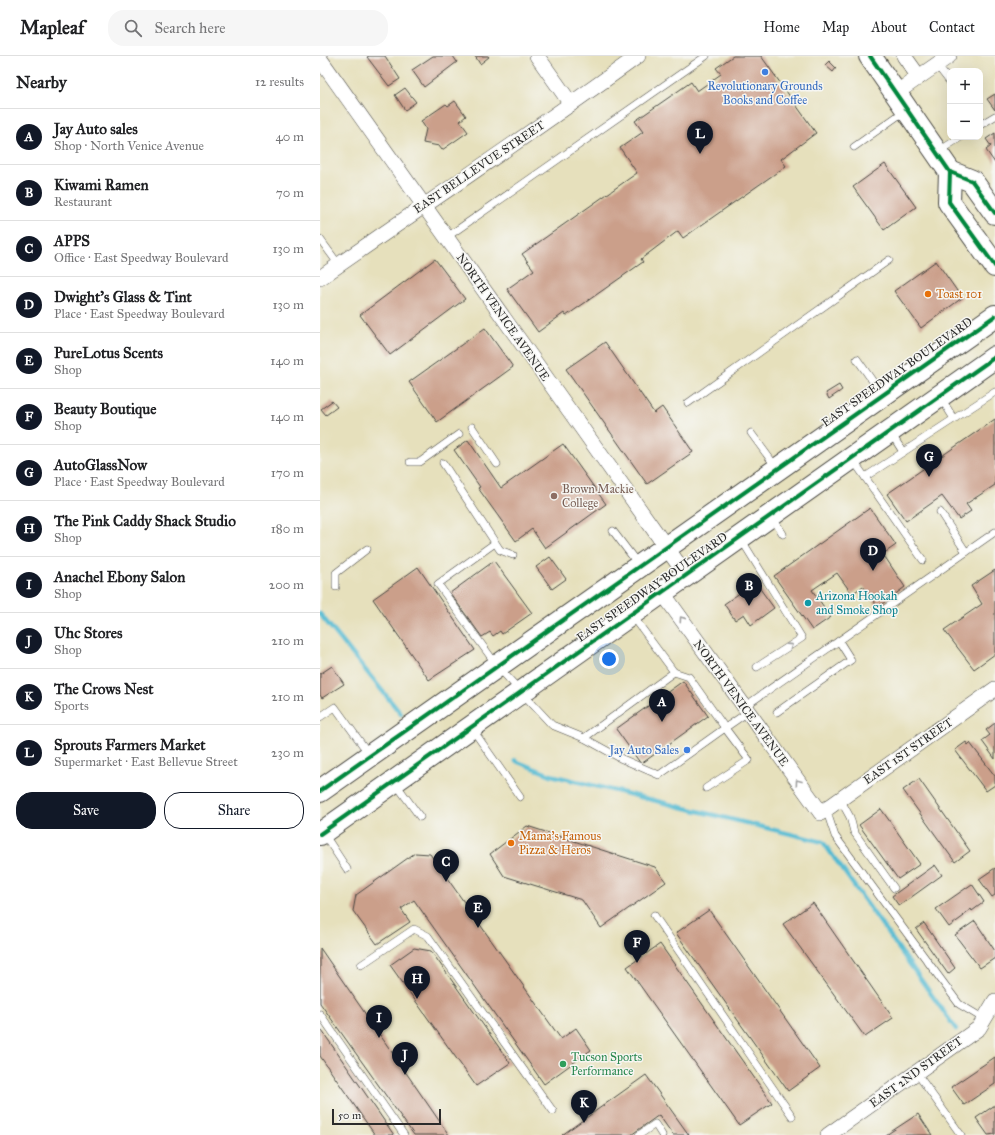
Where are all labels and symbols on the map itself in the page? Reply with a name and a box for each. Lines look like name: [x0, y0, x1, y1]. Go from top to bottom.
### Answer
marker: Revolutionary Grounds Books and Coffee: [760, 67, 770, 77]
place label: Revolutionary Grounds Books and Coffee: [707, 79, 823, 107]
street label: EAST BELLEVUE STREET: [411, 118, 547, 216]
pin: L: [687, 121, 713, 154]
street label: NORTH VENICE AVENUE: [454, 251, 553, 384]
place label: Toast 101: [936, 287, 982, 301]
marker: Toast 101: [923, 289, 933, 299]
street label: EAST SPEEDWAY BOULEVARD: [819, 314, 975, 430]
pin: G: [916, 444, 942, 477]
place label: Brown Mackie College: [562, 482, 634, 511]
marker: Brown Mackie College: [549, 491, 559, 501]
street label: EAST SPEEDWAY BOULEVARD: [574, 529, 730, 645]
pin: D: [860, 538, 886, 571]
pin: B: [736, 573, 762, 606]
place label: Arizona Hookah and Smoke Shop: [815, 589, 898, 617]
marker: Arizona Hookah and Smoke Shop: [803, 598, 813, 608]
one-way arrow: [679, 616, 687, 623]
street label: NORTH VENICE AVENUE: [691, 637, 792, 769]
one-way arrow: [786, 643, 793, 651]
your location: [599, 649, 619, 669]
pin: A: [649, 689, 675, 722]
street label: EAST 1ST STREET: [861, 715, 955, 787]
place label: Jay Auto Sales: [607, 743, 679, 758]
marker: Jay Auto Sales: [682, 745, 692, 755]
one-way arrow: [796, 779, 803, 786]
place label: Mama's Famous Pizza & Heros: [519, 829, 601, 857]
marker: Mama's Famous Pizza & Heros: [506, 838, 516, 848]
pin: C: [433, 849, 459, 882]
pin: E: [465, 895, 491, 928]
pin: F: [624, 930, 650, 963]
pin: H: [404, 966, 430, 999]
pin: I: [366, 1005, 392, 1038]
street label: EAST 2ND STREET: [867, 1034, 965, 1110]
pin: J: [392, 1042, 418, 1075]
place label: Tucson Sports Performance: [571, 1050, 642, 1078]
marker: Tucson Sports Performance: [558, 1059, 568, 1069]
pin: K: [571, 1090, 597, 1123]
scale bar: [332, 1107, 441, 1126]

